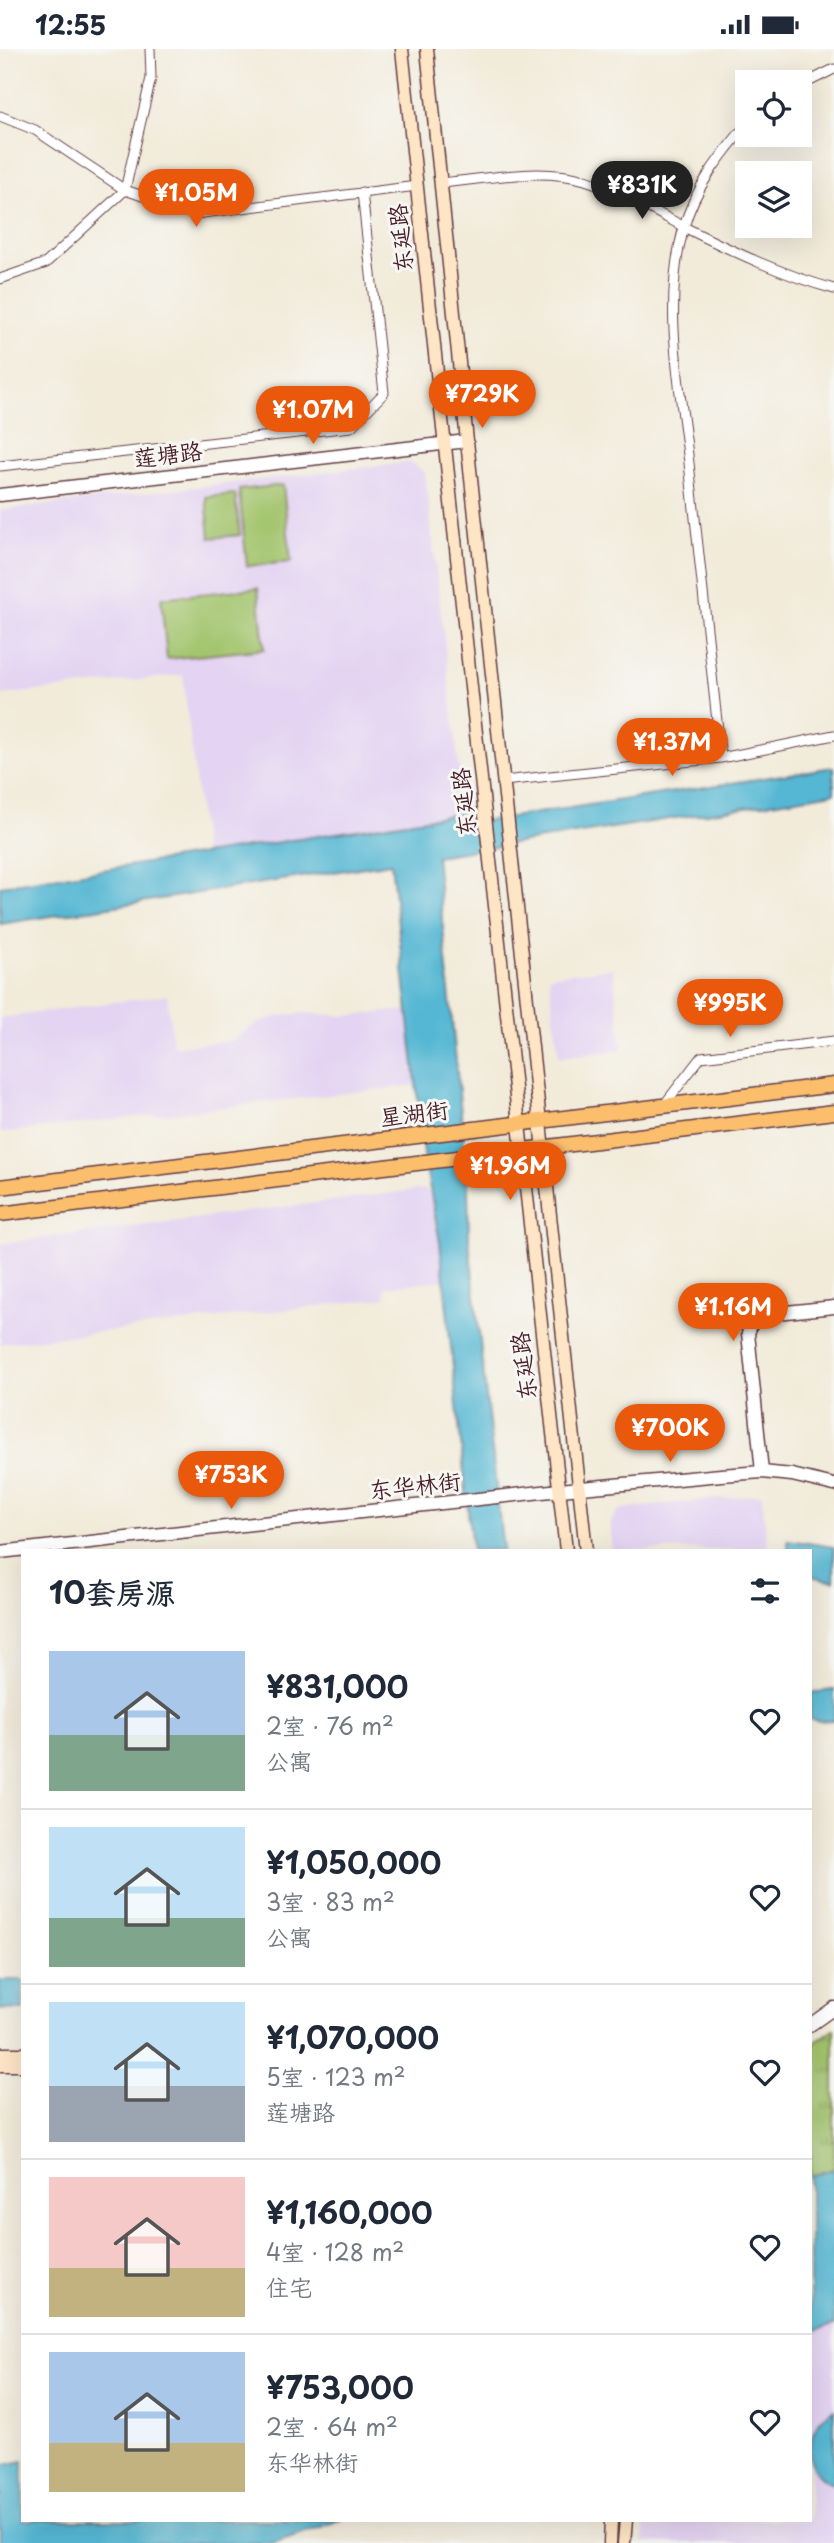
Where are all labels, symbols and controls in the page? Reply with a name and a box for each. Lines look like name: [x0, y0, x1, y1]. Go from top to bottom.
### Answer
text: 12:55: [35, 5, 106, 44]
map controls: [735, 70, 812, 238]
button: locate: [735, 70, 812, 147]
button: layers: [735, 161, 812, 238]
pin: ¥831K: [593, 162, 691, 221]
text: ¥831K: [607, 166, 677, 201]
pin: ¥1.05M: [139, 169, 253, 229]
text: ¥1.05M: [154, 174, 238, 209]
street label: 东延路: [378, 202, 421, 274]
pin: ¥729K: [433, 371, 531, 430]
text: ¥729K: [445, 375, 519, 410]
pin: ¥1.07M: [256, 387, 370, 446]
text: ¥1.07M: [272, 391, 354, 426]
street label: 莲塘路: [131, 432, 204, 475]
pin: ¥1.37M: [615, 719, 729, 778]
text: ¥1.37M: [633, 723, 711, 758]
street label: 东延路: [441, 766, 484, 838]
pin: ¥995K: [681, 979, 779, 1039]
text: ¥995K: [693, 984, 767, 1019]
street label: 星湖街: [377, 1091, 450, 1134]
pin: ¥1.96M: [453, 1143, 567, 1202]
text: ¥1.96M: [469, 1147, 551, 1182]
pin: ¥1.16M: [676, 1283, 790, 1343]
text: ¥1.16M: [694, 1288, 772, 1323]
street label: 东延路: [501, 1330, 544, 1403]
pin: ¥700K: [621, 1405, 719, 1464]
text: ¥700K: [631, 1409, 709, 1444]
pin: ¥753K: [182, 1451, 280, 1511]
text: ¥753K: [194, 1456, 268, 1491]
street label: 东华林街: [367, 1462, 462, 1507]
text: 10套房源: [49, 1569, 176, 1614]
icon: filters: [746, 1572, 784, 1610]
text: ¥831,000: [266, 1663, 408, 1708]
icon: home: [105, 1679, 189, 1763]
icon: heart: [746, 1702, 784, 1740]
text: 2室 · 76 m²: [266, 1708, 394, 1743]
text: 公寓: [266, 1743, 312, 1778]
text: ¥1,050,000: [266, 1839, 441, 1884]
icon: home: [105, 1855, 189, 1939]
icon: heart: [746, 1878, 784, 1916]
text: 3室 · 83 m²: [266, 1884, 395, 1919]
text: 公寓: [266, 1919, 312, 1954]
text: ¥1,070,000: [266, 2014, 439, 2059]
icon: home: [105, 2030, 189, 2114]
icon: heart: [746, 2053, 784, 2091]
text: 5室 · 123 m²: [266, 2059, 406, 2094]
text: 莲塘路: [266, 2094, 335, 2129]
text: ¥1,160,000: [266, 2189, 433, 2234]
icon: home: [105, 2205, 189, 2289]
icon: heart: [746, 2228, 784, 2266]
text: 4室 · 128 m²: [266, 2234, 404, 2269]
text: 住宅: [266, 2269, 312, 2304]
text: ¥753,000: [266, 2364, 414, 2409]
icon: home: [105, 2380, 189, 2464]
icon: heart: [746, 2403, 784, 2441]
text: 2室 · 64 m²: [266, 2409, 398, 2444]
text: 东华林街: [266, 2444, 358, 2479]

